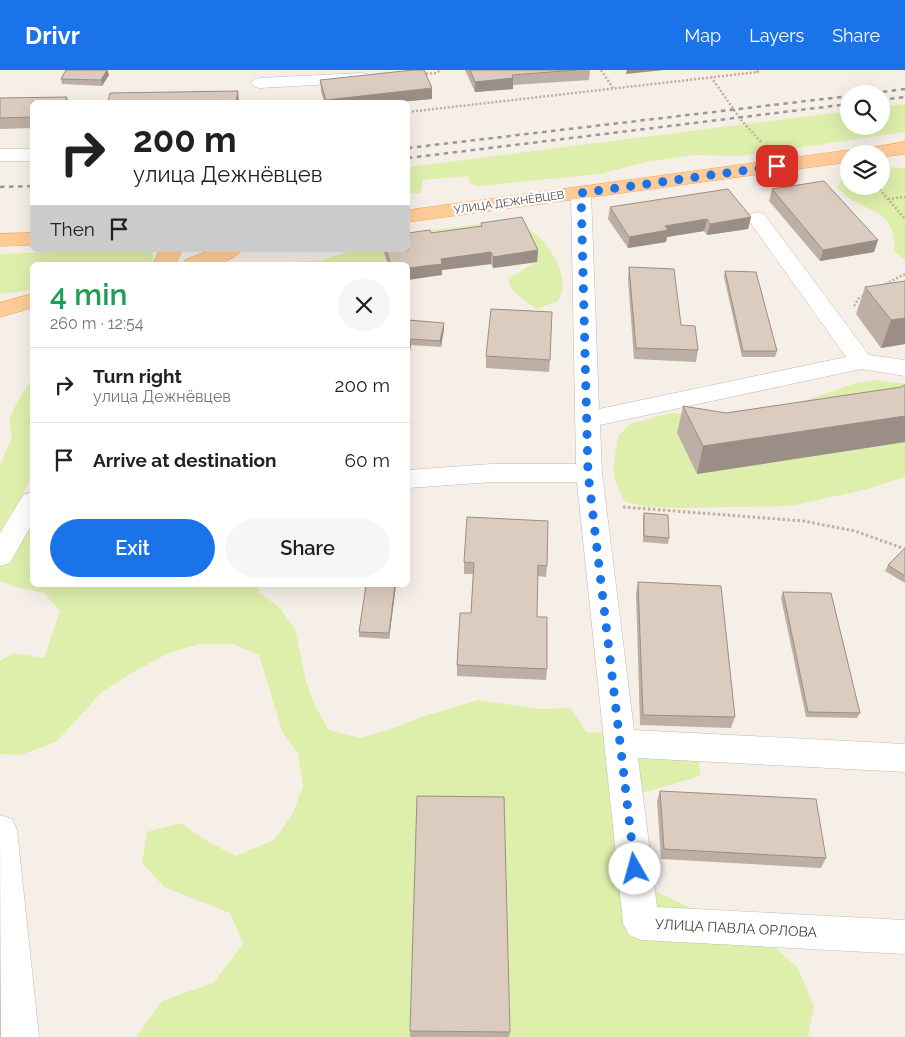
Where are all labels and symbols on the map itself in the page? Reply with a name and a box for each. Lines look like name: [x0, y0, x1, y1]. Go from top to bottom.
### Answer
pin: [756, 145, 798, 187]
street label: УЛИЦА ДЕЖНЁВЦЕВ: [453, 188, 565, 217]
position arrow: [608, 842, 660, 894]
street label: УЛИЦА ПАВЛА ОРЛОВА: [655, 916, 818, 940]

